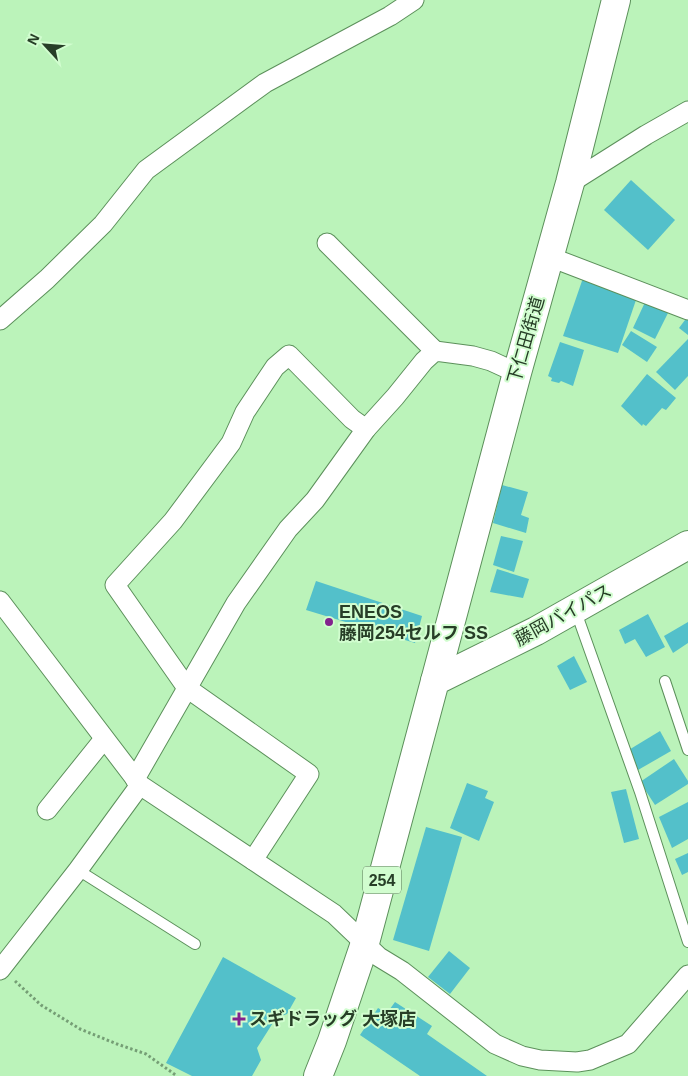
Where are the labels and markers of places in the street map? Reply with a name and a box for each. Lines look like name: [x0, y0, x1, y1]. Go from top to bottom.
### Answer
place label: ENEOS 藤岡254セルフ SS: [339, 602, 488, 643]
marker: ENEOS 藤岡254セルフ SS: [323, 616, 335, 628]
place label: スギドラッグ 大塚店: [249, 1009, 416, 1029]
marker: スギドラッグ 大塚店: [233, 1013, 245, 1025]

